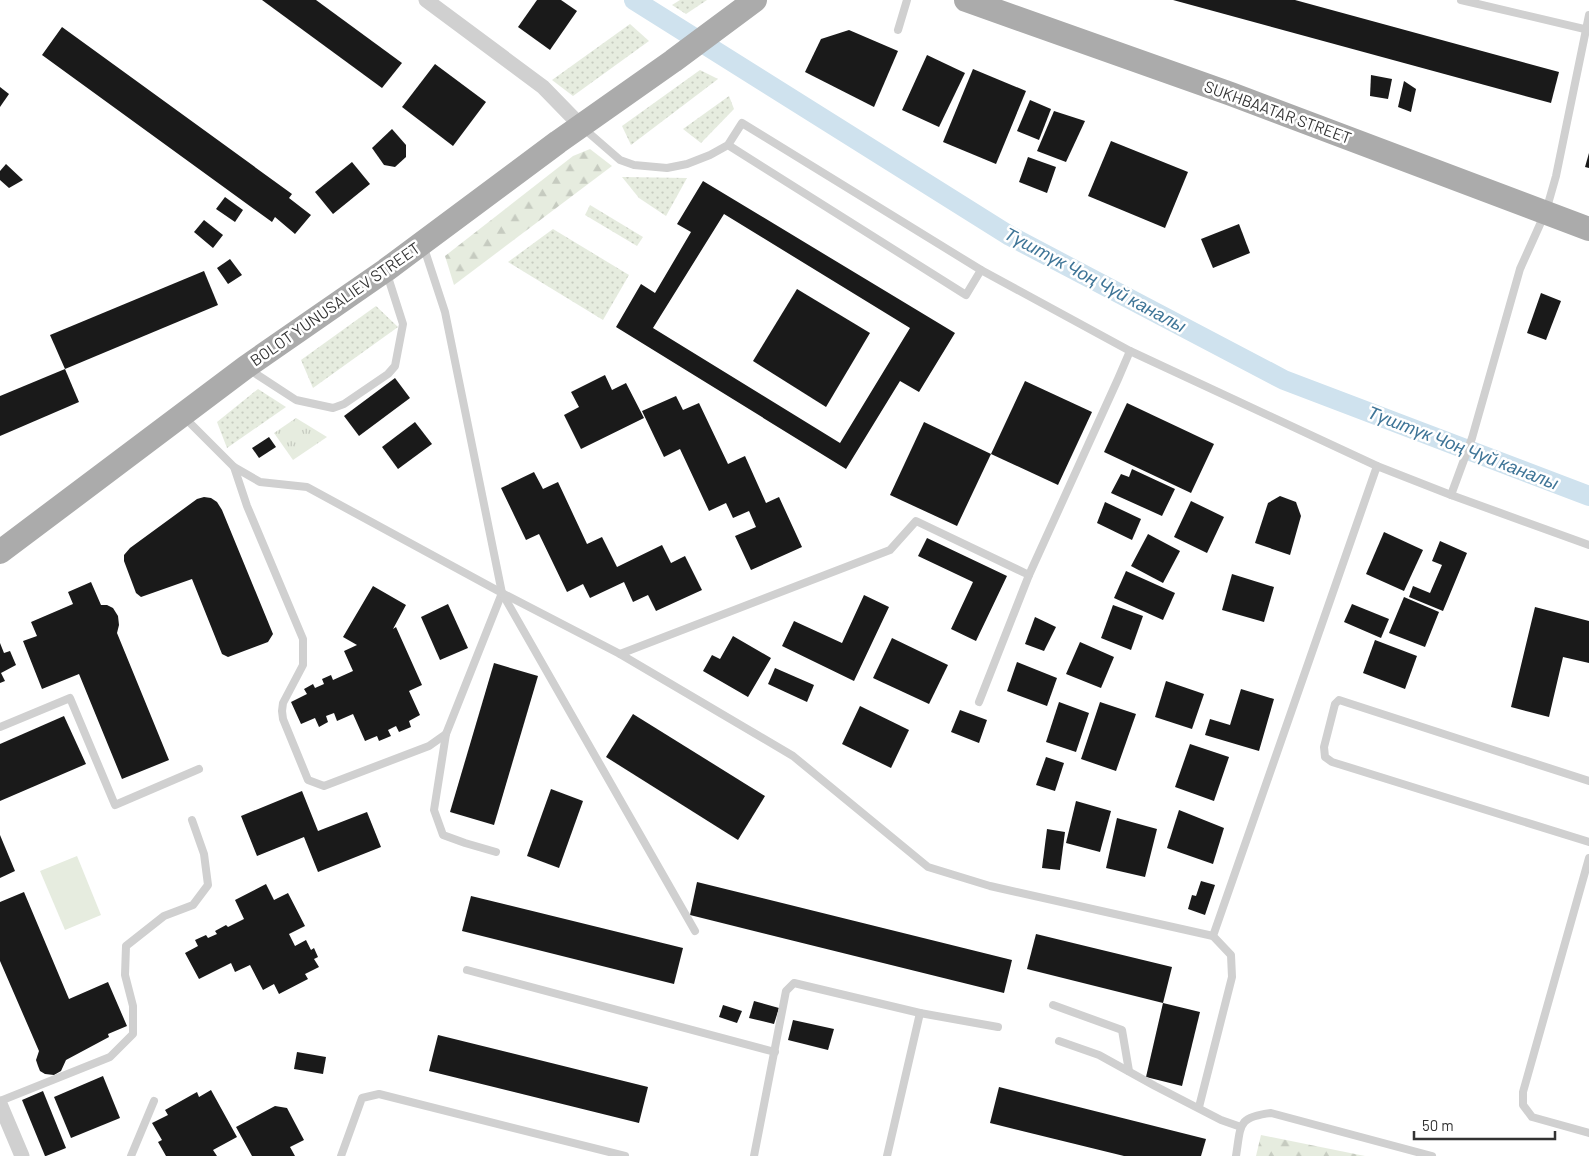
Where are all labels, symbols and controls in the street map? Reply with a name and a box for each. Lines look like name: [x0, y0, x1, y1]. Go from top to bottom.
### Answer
street label: SUKHBAATAR STREET: [1202, 76, 1354, 147]
water label: Түштүк Чоң Чүй каналы: [1001, 222, 1190, 336]
street label: BOLOT YUNUSALIEV STREET: [246, 238, 423, 370]
water label: Түштүк Чоң Чүй каналы: [1365, 400, 1562, 494]
scale bar: [1414, 1108, 1555, 1140]
text: 50 m: [1422, 1116, 1454, 1134]

